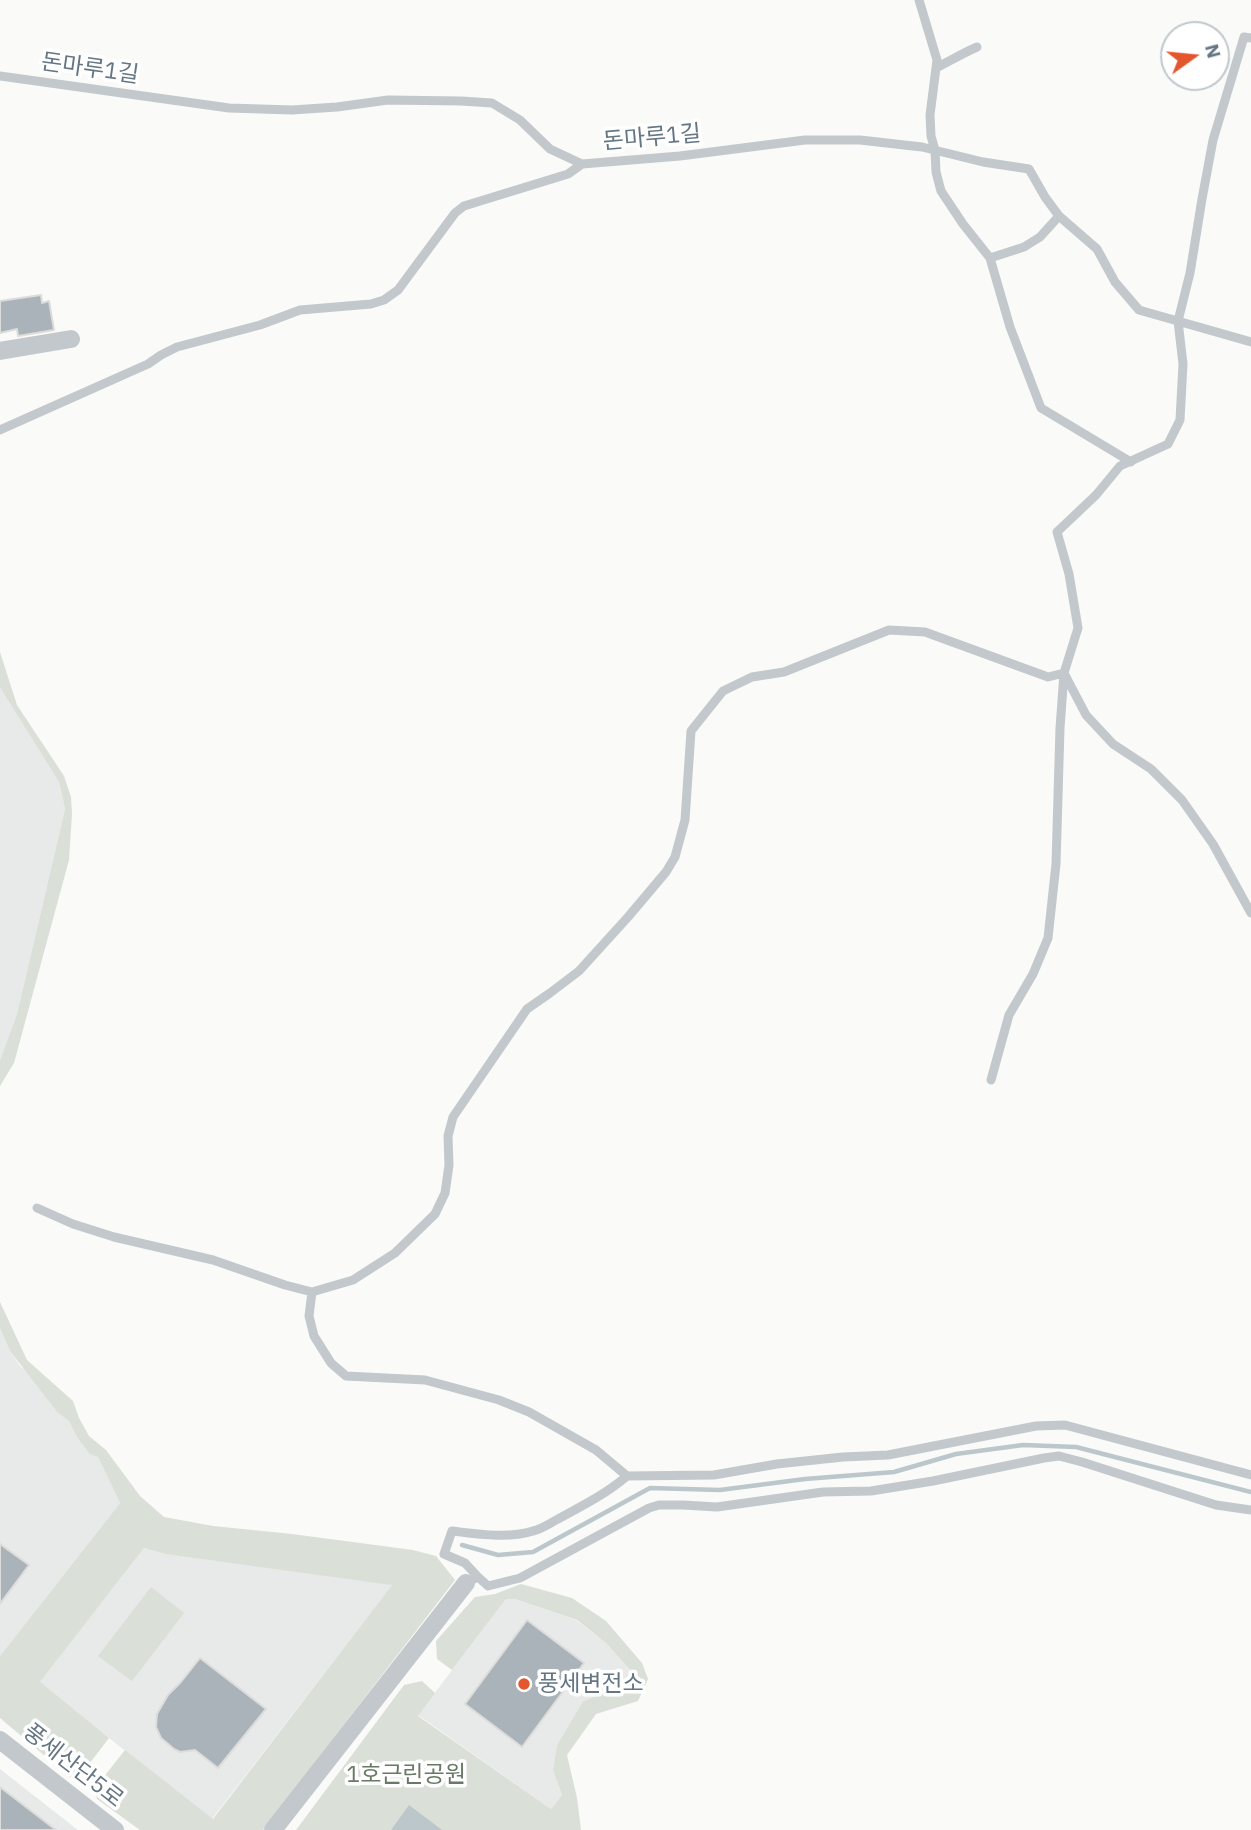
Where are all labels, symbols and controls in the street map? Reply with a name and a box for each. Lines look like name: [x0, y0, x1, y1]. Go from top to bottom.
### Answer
north arrow: [1160, 21, 1230, 91]
text: N: [1200, 41, 1227, 61]
street label: 돈마루1길: [39, 48, 141, 90]
street label: 돈마루1길: [602, 120, 702, 156]
place label: 풍세변전소: [538, 1670, 644, 1698]
marker: 풍세변전소: [516, 1676, 532, 1692]
street label: 풍세산단5로: [17, 1718, 129, 1814]
park label: 1호근린공원: [346, 1761, 466, 1789]

